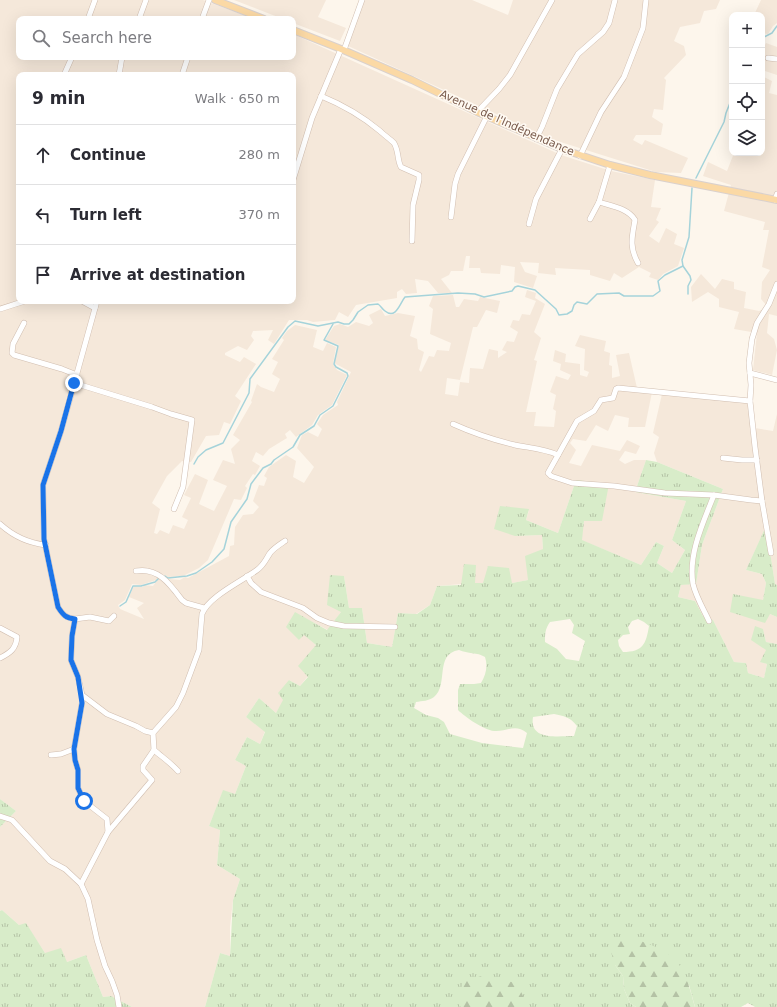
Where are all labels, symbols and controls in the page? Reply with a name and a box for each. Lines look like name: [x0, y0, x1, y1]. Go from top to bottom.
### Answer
map controls: [729, 12, 765, 156]
button: +: [729, 12, 765, 48]
search box: [16, 16, 296, 60]
icon: search: [30, 27, 52, 49]
text: Search here: [62, 29, 152, 47]
button: −: [729, 48, 765, 84]
button: locate: [729, 84, 765, 120]
street label: Avenue de l'Indépendance: [438, 87, 576, 159]
text: 9 min: [32, 88, 85, 108]
text: Walk · 650 m: [195, 91, 280, 106]
button: layers: [729, 120, 765, 156]
icon: ahead: [32, 144, 54, 166]
text: Continue: [70, 146, 146, 164]
text: 280 m: [238, 147, 280, 162]
icon: left: [32, 204, 54, 226]
text: Turn left: [70, 206, 142, 224]
text: 370 m: [238, 207, 280, 222]
icon: arrive: [32, 264, 54, 286]
text: Arrive at destination: [70, 266, 245, 284]
route end: [65, 374, 83, 392]
route start: [75, 792, 93, 810]

